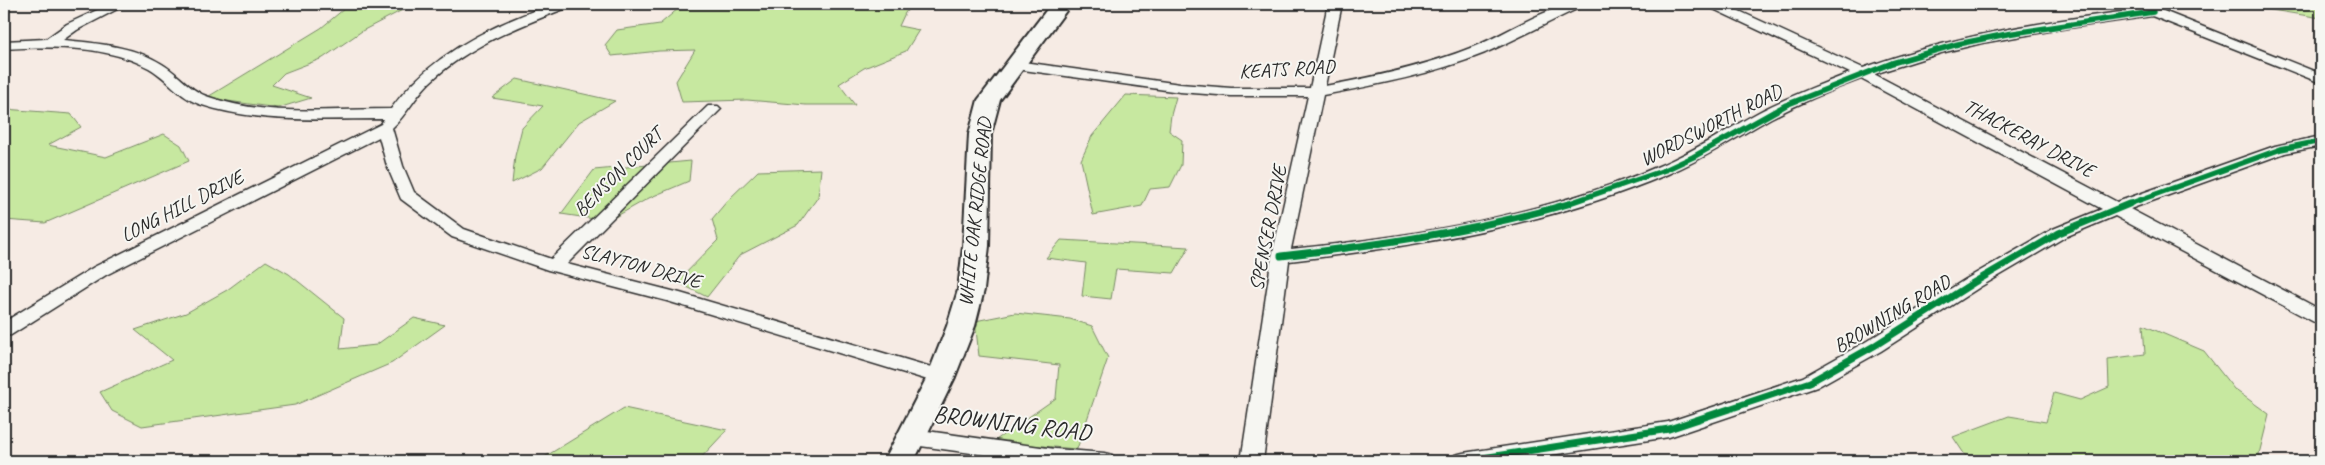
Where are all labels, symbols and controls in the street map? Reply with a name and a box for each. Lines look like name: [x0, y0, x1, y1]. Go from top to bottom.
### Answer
street label: KEATS ROAD: [1239, 54, 1337, 84]
street label: WORDSWORTH ROAD: [1636, 78, 1787, 172]
street label: THACKERAY DRIVE: [1959, 93, 2101, 184]
street label: WHITE OAK RIDGE ROAD: [953, 114, 998, 307]
street label: BENSON COURT: [568, 119, 671, 222]
street label: SPENSER DRIVE: [1244, 161, 1293, 293]
street label: LONG HILL DRIVE: [117, 163, 250, 248]
street label: SLAYTON DRIVE: [578, 238, 706, 295]
street label: BROWNING ROAD: [1829, 269, 1956, 359]
street label: BROWNING ROAD: [932, 398, 1095, 448]

